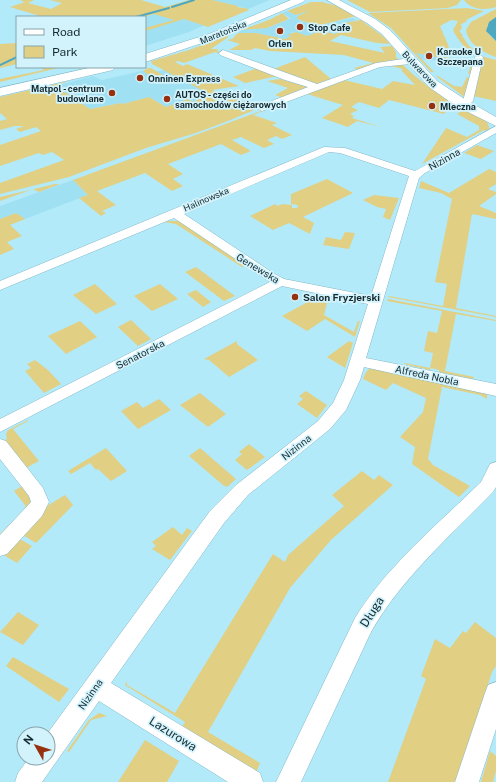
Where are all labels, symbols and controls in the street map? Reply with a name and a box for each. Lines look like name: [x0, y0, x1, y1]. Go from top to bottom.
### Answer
legend: [16, 16, 146, 68]
street label: Maratońska: [198, 18, 248, 46]
marker: Stop Cafe: [295, 22, 305, 32]
place label: Stop Cafe: [308, 22, 350, 33]
text: Road: [52, 25, 80, 39]
marker: Orlen: [275, 26, 285, 36]
place label: Orlen: [268, 38, 292, 49]
text: Park: [52, 45, 78, 59]
place label: Karaoke U Szczepana: [437, 46, 483, 67]
street label: Bulwarowa: [400, 49, 440, 89]
marker: Karaoke U Szczepana: [424, 51, 434, 61]
marker: Onninen Express: [135, 73, 145, 83]
place label: Onninen Express: [148, 73, 221, 84]
place label: Matpol - centrum budowlane: [31, 83, 104, 104]
marker: Matpol - centrum budowlane: [107, 88, 117, 98]
place label: AUTOS - części do samochodów ciężarowych: [175, 89, 286, 110]
marker: AUTOS - części do samochodów ciężarowych: [162, 94, 172, 104]
marker: Mleczna: [427, 101, 437, 111]
place label: Mleczna: [440, 101, 476, 112]
street label: Nizinna: [426, 145, 462, 173]
street label: Halinowska: [182, 184, 230, 214]
street label: Genewska: [234, 250, 282, 286]
place label: Salon Fryzjerski: [303, 291, 380, 303]
marker: Salon Fryzjerski: [290, 292, 300, 302]
street label: Senatorska: [114, 337, 166, 371]
street label: Alfreda Nobla: [394, 362, 460, 388]
street label: Nizinna: [279, 432, 313, 462]
street label: Długa: [357, 594, 387, 630]
street label: Nizinna: [75, 676, 105, 712]
street label: Lazurowa: [147, 714, 199, 754]
north arrow: [16, 726, 56, 766]
text: N: [21, 733, 36, 747]

